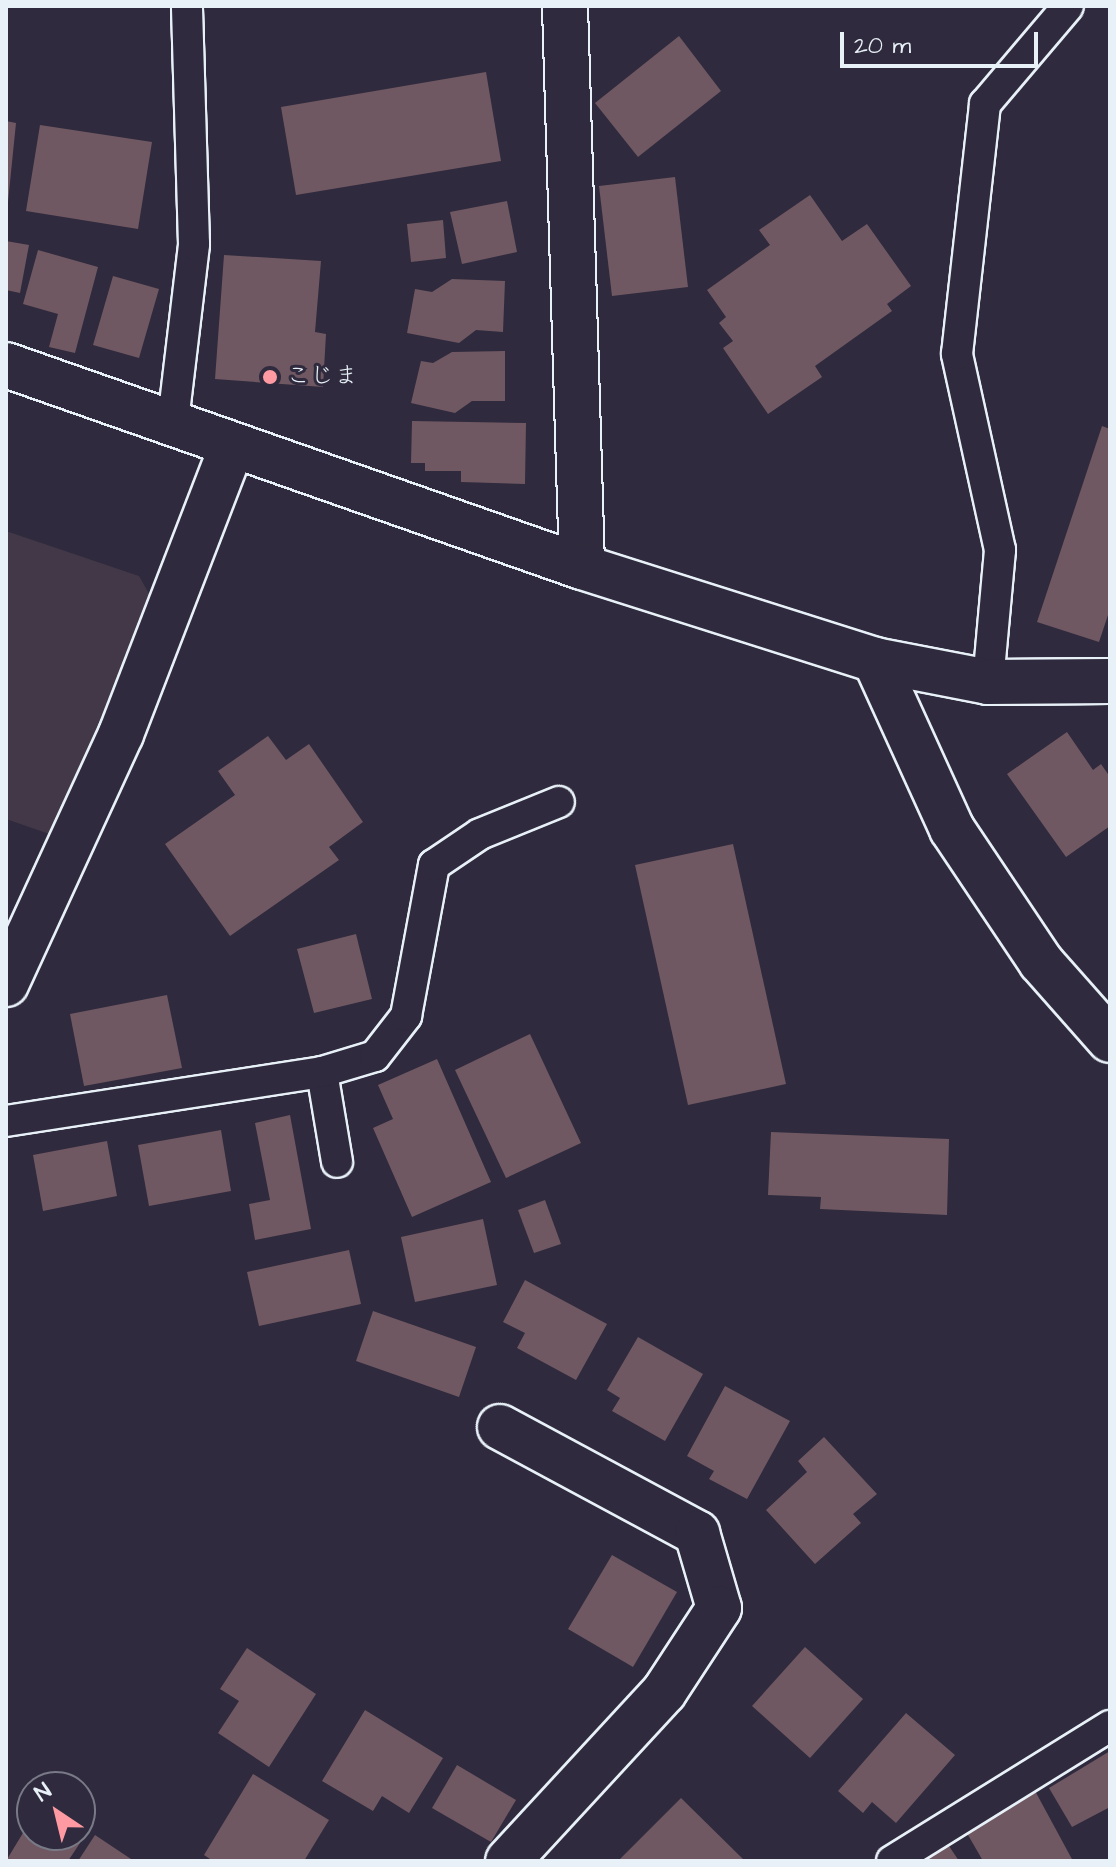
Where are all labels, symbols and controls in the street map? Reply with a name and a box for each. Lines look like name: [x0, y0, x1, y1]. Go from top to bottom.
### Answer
scale bar: [844, 16, 1042, 66]
text: 20 m: [854, 29, 911, 63]
place label: こじま: [286, 363, 358, 391]
marker: こじま: [261, 368, 279, 386]
north arrow: [16, 1771, 96, 1851]
text: N: [29, 1776, 58, 1809]

